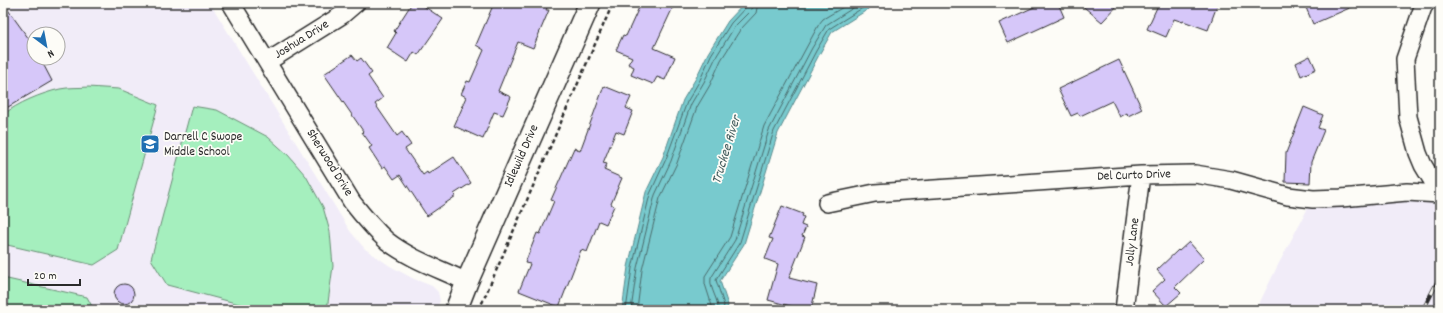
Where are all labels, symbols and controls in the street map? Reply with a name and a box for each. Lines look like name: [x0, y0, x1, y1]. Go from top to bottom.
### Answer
street label: Joshua Drive: [271, 15, 333, 64]
north arrow: [26, 26, 66, 66]
text: N: [43, 45, 57, 61]
water label: Truckee River: [707, 112, 747, 187]
street label: Idlewild Drive: [500, 121, 544, 190]
street label: Sherwood Drive: [301, 126, 357, 201]
place label: Darrell C Swope Middle School: [164, 128, 243, 162]
school or university icon: Darrell C Swope Middle School: [139, 133, 161, 155]
street label: Del Curto Drive: [1097, 165, 1172, 187]
street label: Jolly Lane: [1121, 217, 1145, 267]
scale bar: [28, 261, 80, 287]
text: 20 m: [34, 268, 57, 285]

